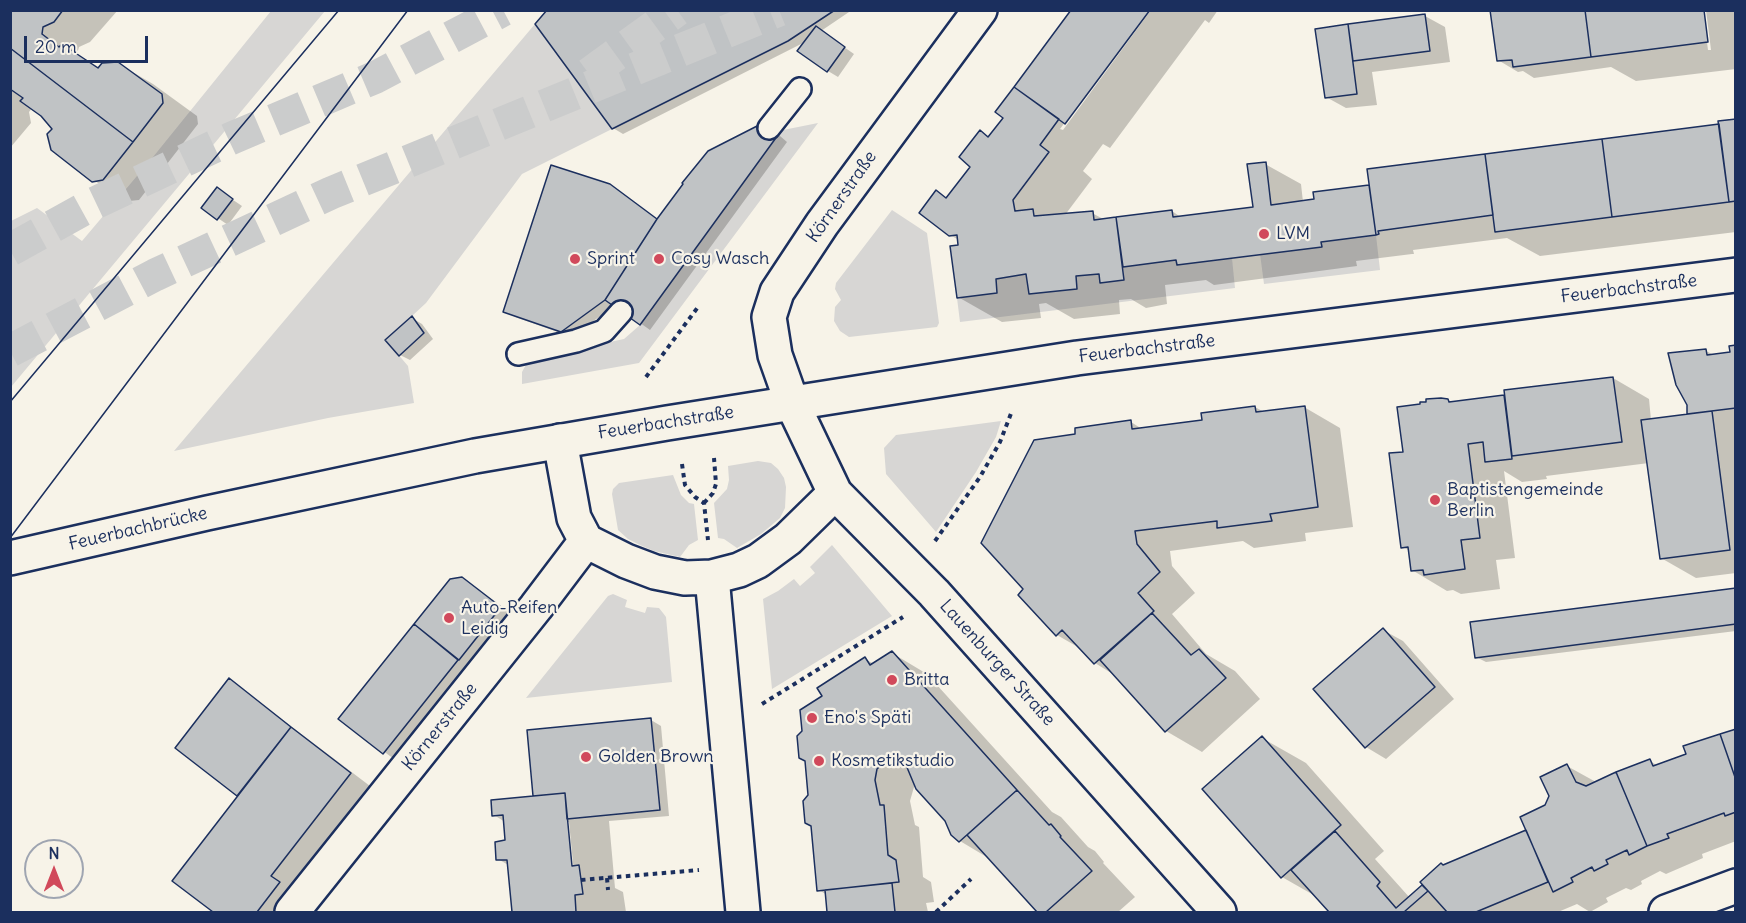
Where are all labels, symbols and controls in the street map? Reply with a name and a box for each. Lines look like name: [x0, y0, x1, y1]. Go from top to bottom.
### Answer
scale bar: [27, 24, 152, 62]
text: 20 m: [35, 35, 77, 58]
street label: Körnerstraße: [802, 147, 882, 247]
place label: LVM: [1276, 223, 1310, 245]
marker: LVM: [1257, 227, 1271, 241]
place label: Sprint: [587, 248, 635, 270]
place label: Cosy Wasch: [671, 248, 769, 270]
marker: Sprint: [568, 252, 582, 266]
marker: Cosy Wasch: [652, 252, 666, 266]
street label: Feuerbachstraße: [1560, 270, 1698, 308]
street label: Feuerbachstraße: [1078, 330, 1216, 368]
street label: Feuerbachstraße: [597, 402, 735, 444]
place label: Baptistengemeinde Berlin: [1447, 479, 1603, 522]
marker: Baptistengemeinde Berlin: [1428, 493, 1442, 507]
street label: Feuerbachbrücke: [67, 503, 209, 555]
street label: Lauenburger Straße: [935, 596, 1059, 730]
place label: Auto-Reifen Leidig: [461, 597, 557, 640]
marker: Auto-Reifen Leidig: [442, 611, 456, 625]
place label: Britta: [904, 669, 950, 691]
marker: Britta: [885, 673, 899, 687]
street label: Körnerstraße: [398, 679, 482, 775]
place label: Eno's Späti: [824, 707, 911, 729]
marker: Eno's Späti: [805, 711, 819, 725]
place label: Golden Brown: [598, 746, 714, 768]
marker: Golden Brown: [579, 750, 593, 764]
place label: Kosmetikstudio: [831, 750, 954, 772]
marker: Kosmetikstudio: [812, 754, 826, 768]
north arrow: [24, 839, 84, 899]
text: N: [48, 843, 60, 863]

